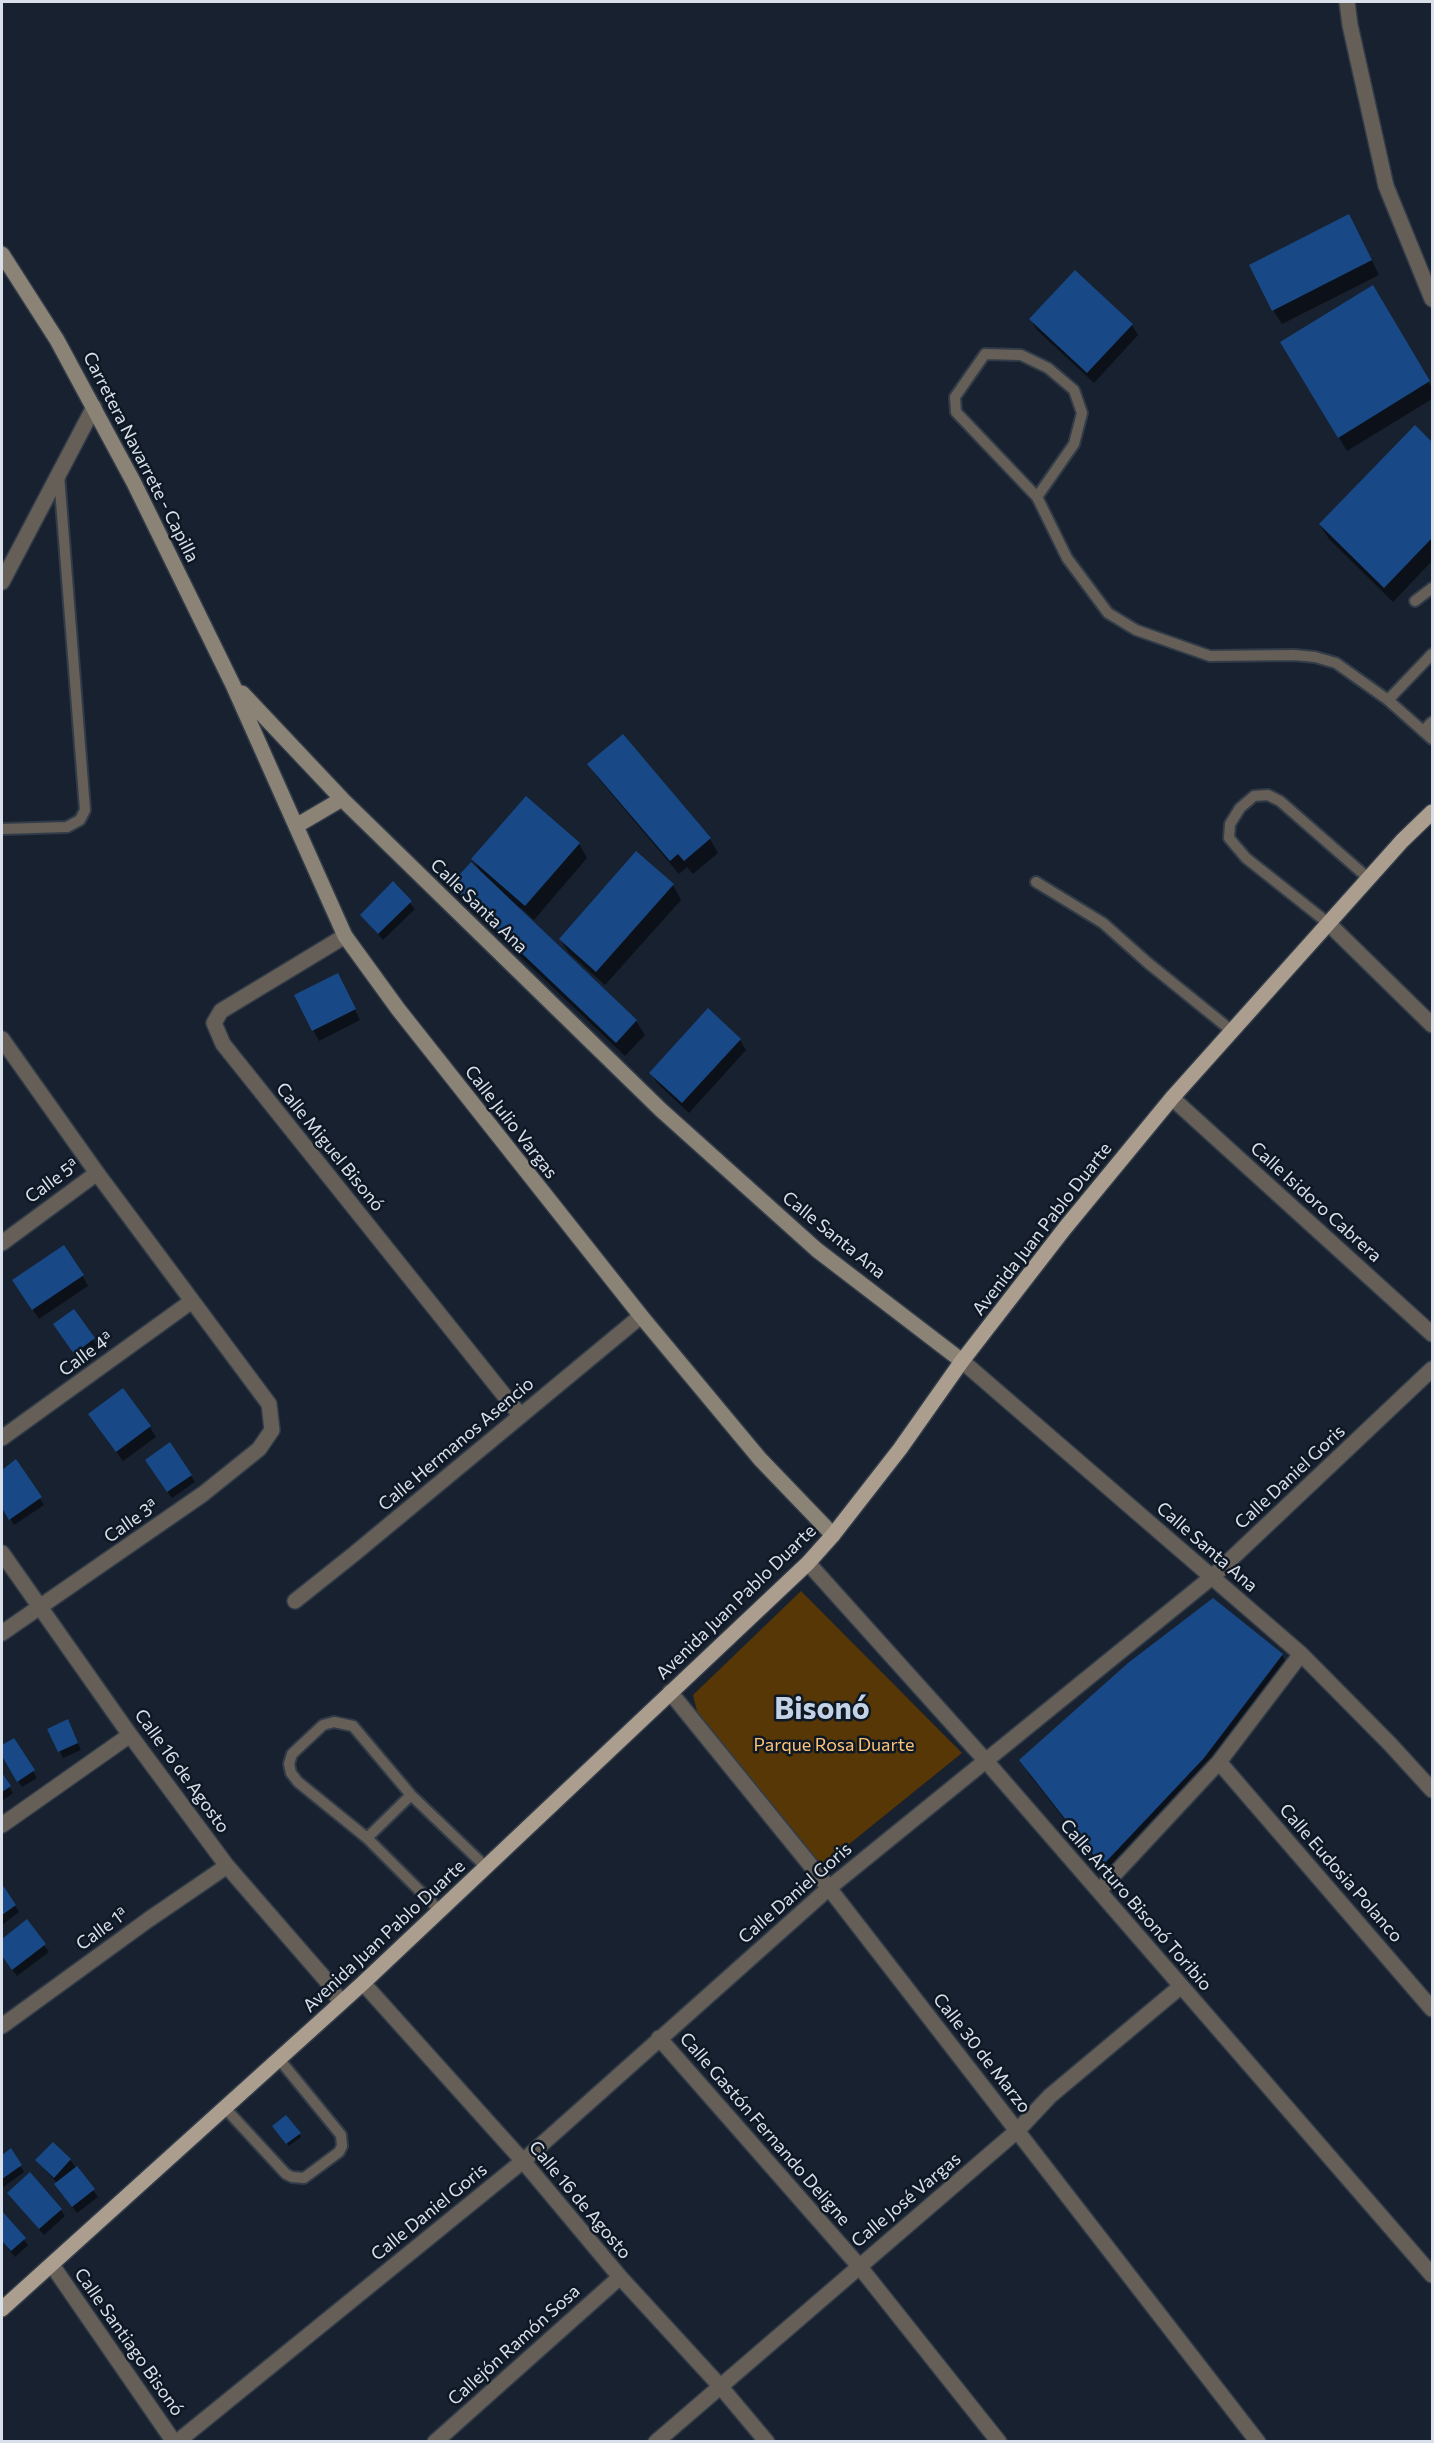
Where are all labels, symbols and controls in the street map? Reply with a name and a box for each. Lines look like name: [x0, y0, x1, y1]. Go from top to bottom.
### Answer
street label: Carretera Navarrete - Capilla: [78, 348, 204, 566]
street label: Calle Santa Ana: [426, 854, 532, 958]
street label: Calle Julio Vargas: [460, 1061, 562, 1183]
street label: Calle Miguel Bisonó: [271, 1078, 389, 1216]
street label: Calle Isidoro Cabrera: [1246, 1137, 1386, 1267]
street label: Avenida Juan Pablo Duarte: [968, 1138, 1116, 1320]
street label: Calle 5ª: [21, 1154, 83, 1208]
street label: Calle Santa Ana: [778, 1187, 890, 1283]
street label: Calle 4ª: [55, 1327, 117, 1381]
street label: Calle Hermanos Asencio: [374, 1373, 538, 1515]
street label: Calle Daniel Goris: [1230, 1420, 1350, 1534]
street label: Calle 3ª: [100, 1495, 162, 1547]
street label: Calle Santa Ana: [1152, 1497, 1262, 1597]
street label: Avenida Juan Pablo Duarte: [652, 1520, 820, 1684]
district label: Bisonó: [774, 1691, 870, 1727]
street label: Calle 16 de Agosto: [130, 1705, 234, 1837]
park label: Parque Rosa Duarte: [754, 1734, 914, 1756]
street label: Calle Eudosia Polanco: [1275, 1799, 1407, 1947]
street label: Calle Arturo Bisonó Toribio: [1056, 1815, 1216, 1995]
street label: Calle Daniel Goris: [734, 1838, 856, 1948]
street label: Avenida Juan Pablo Duarte: [299, 1855, 469, 2017]
street label: Calle 1ª: [72, 1903, 132, 1955]
street label: Calle 30 de Marzo: [929, 1989, 1035, 2117]
street label: Calle Gastón Fernando Deligne: [675, 2028, 855, 2230]
street label: Calle 16 de Agosto: [524, 2137, 636, 2263]
street label: Calle José Vargas: [847, 2148, 965, 2252]
street label: Calle Daniel Goris: [367, 2159, 491, 2265]
street label: Calle Santiago Bisonó: [70, 2264, 188, 2420]
street label: Callejón Ramón Sosa: [444, 2280, 584, 2410]

